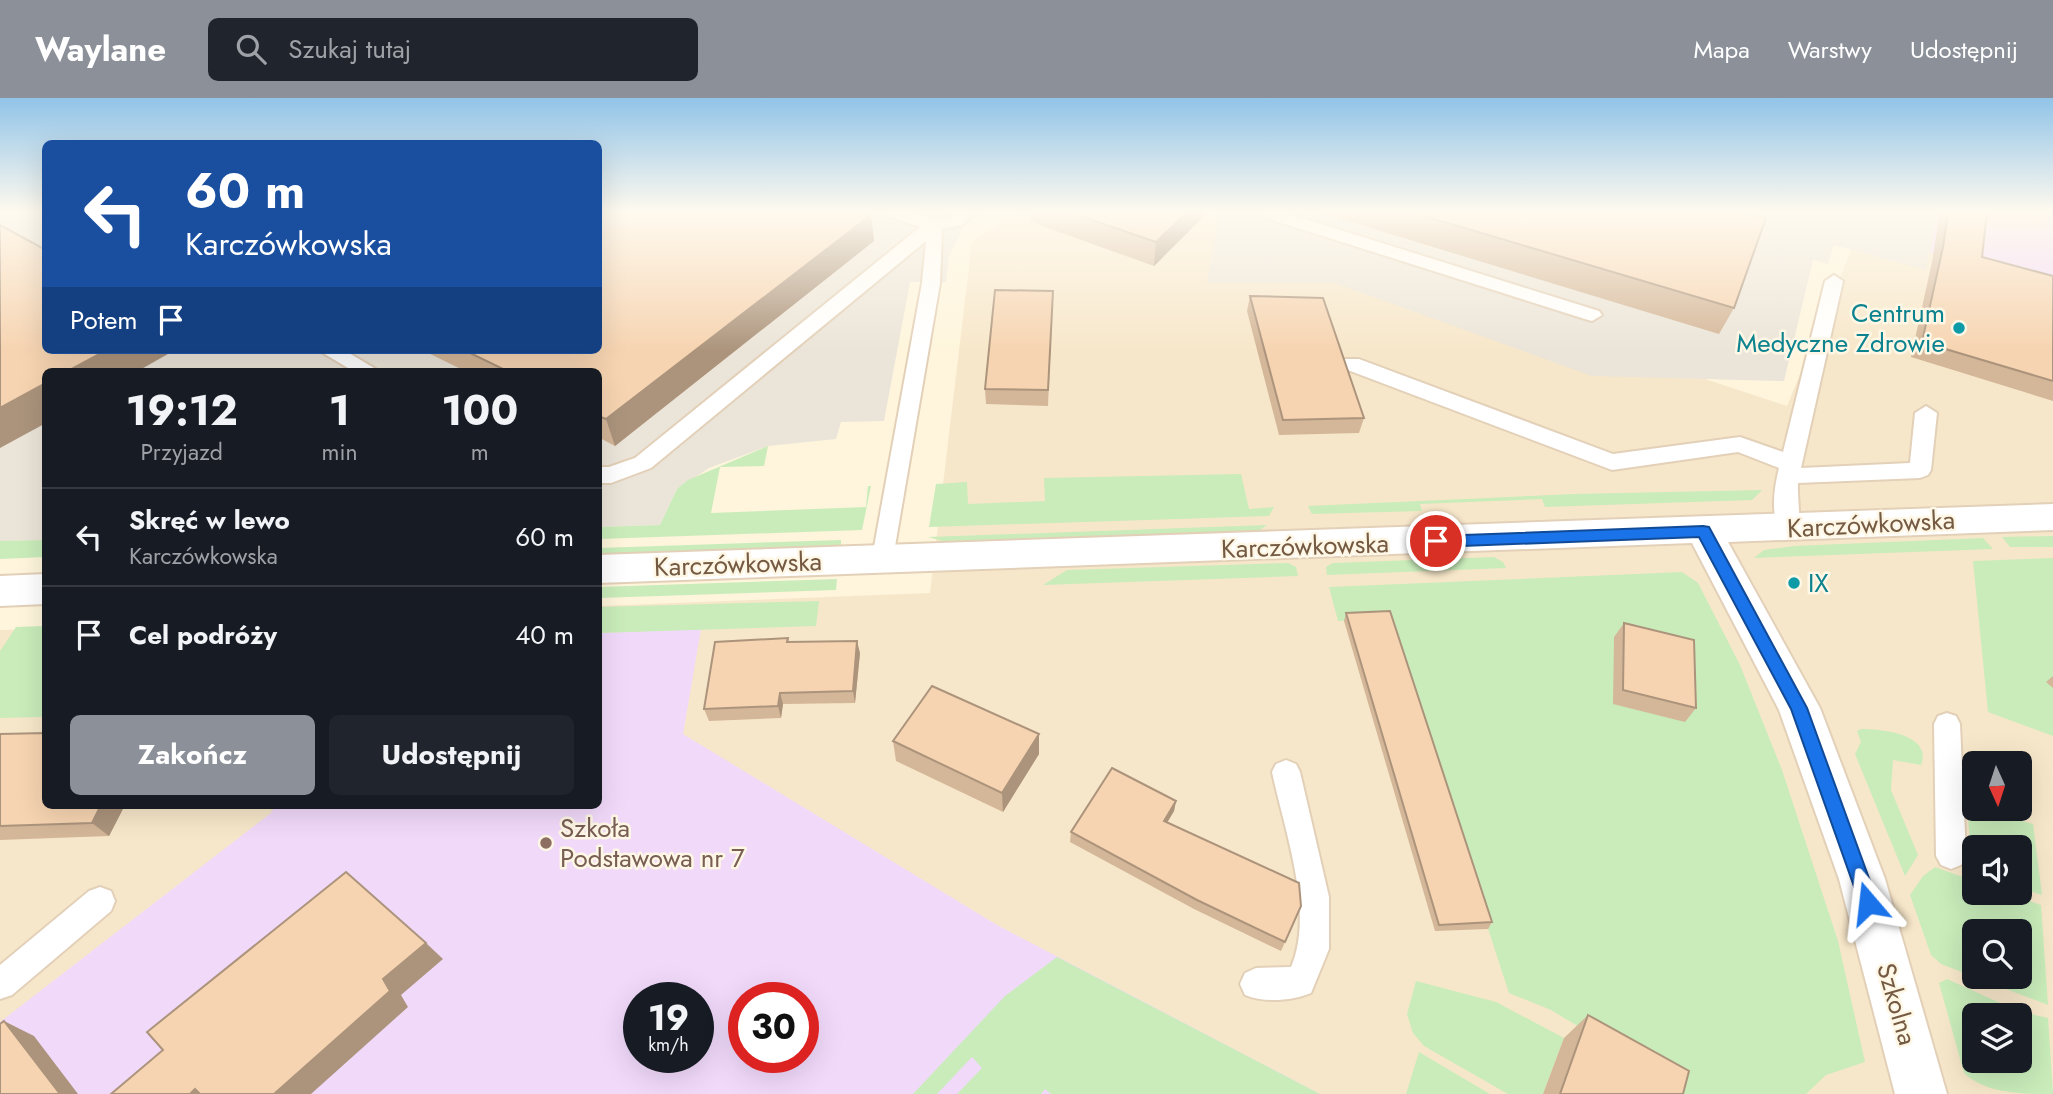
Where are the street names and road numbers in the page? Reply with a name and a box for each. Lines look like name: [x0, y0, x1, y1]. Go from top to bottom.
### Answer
street label: Karczówkowska: [1786, 501, 1956, 547]
street label: Karczówkowska: [1220, 524, 1390, 568]
street label: Karczówkowska: [653, 542, 823, 586]
street label: Szkolna: [1867, 959, 1927, 1049]

